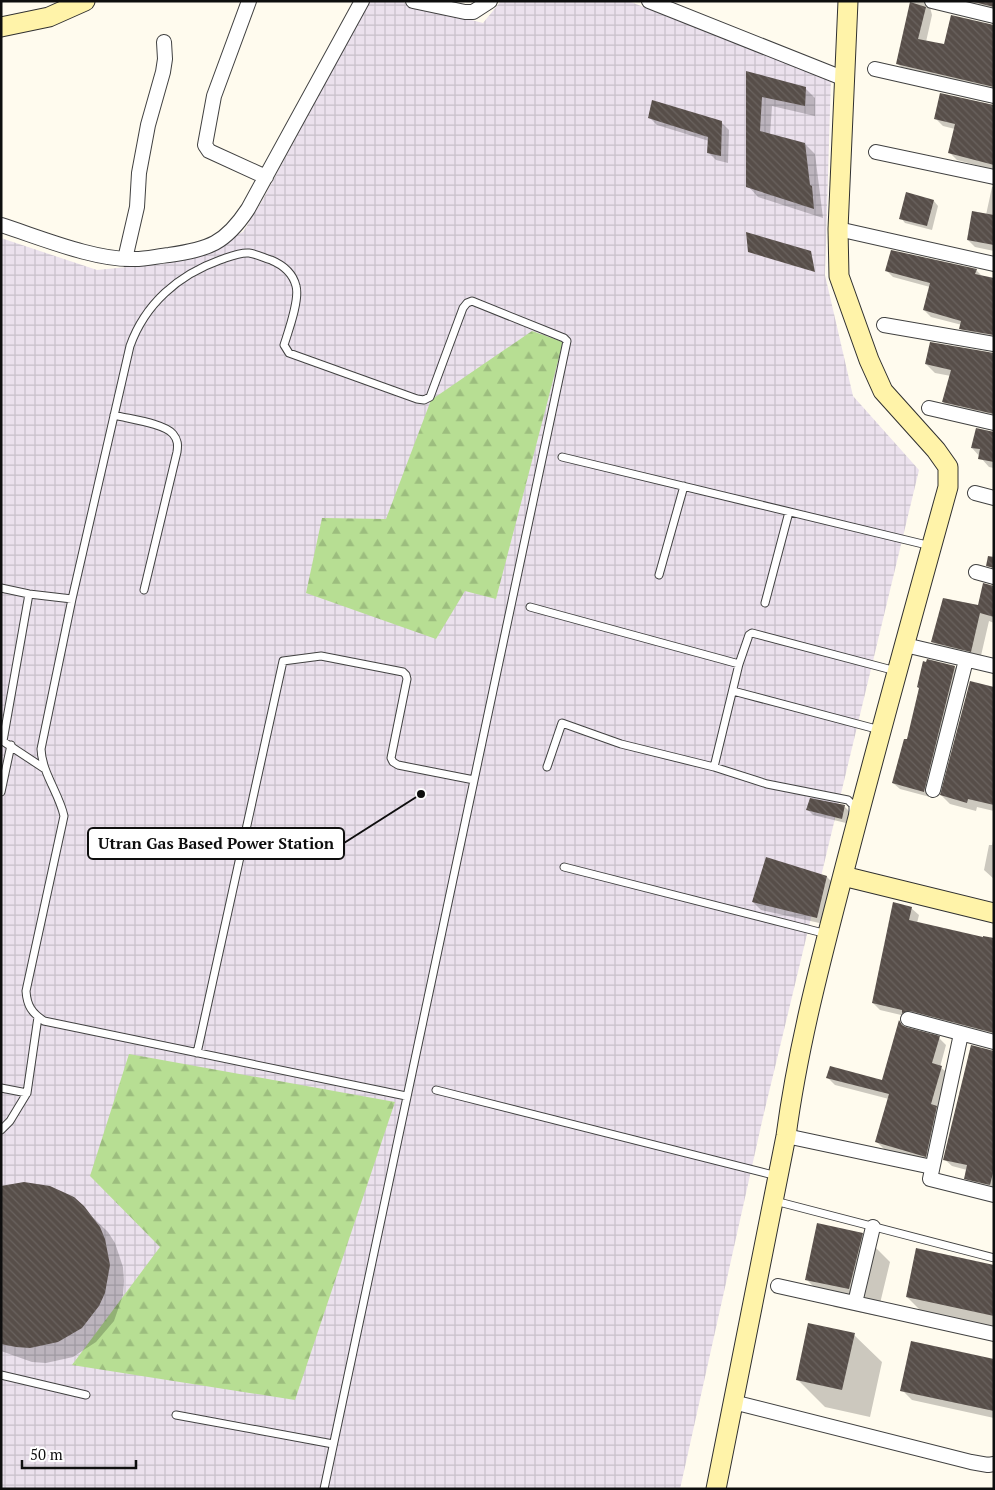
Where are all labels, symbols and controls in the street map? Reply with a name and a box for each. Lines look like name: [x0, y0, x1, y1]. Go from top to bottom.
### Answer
callout: Utran Gas Based Power Station: [88, 828, 344, 859]
text: Utran Gas Based Power Station: [98, 832, 335, 854]
scale bar: [22, 1438, 136, 1470]
text: 50 m: [30, 1444, 63, 1464]

